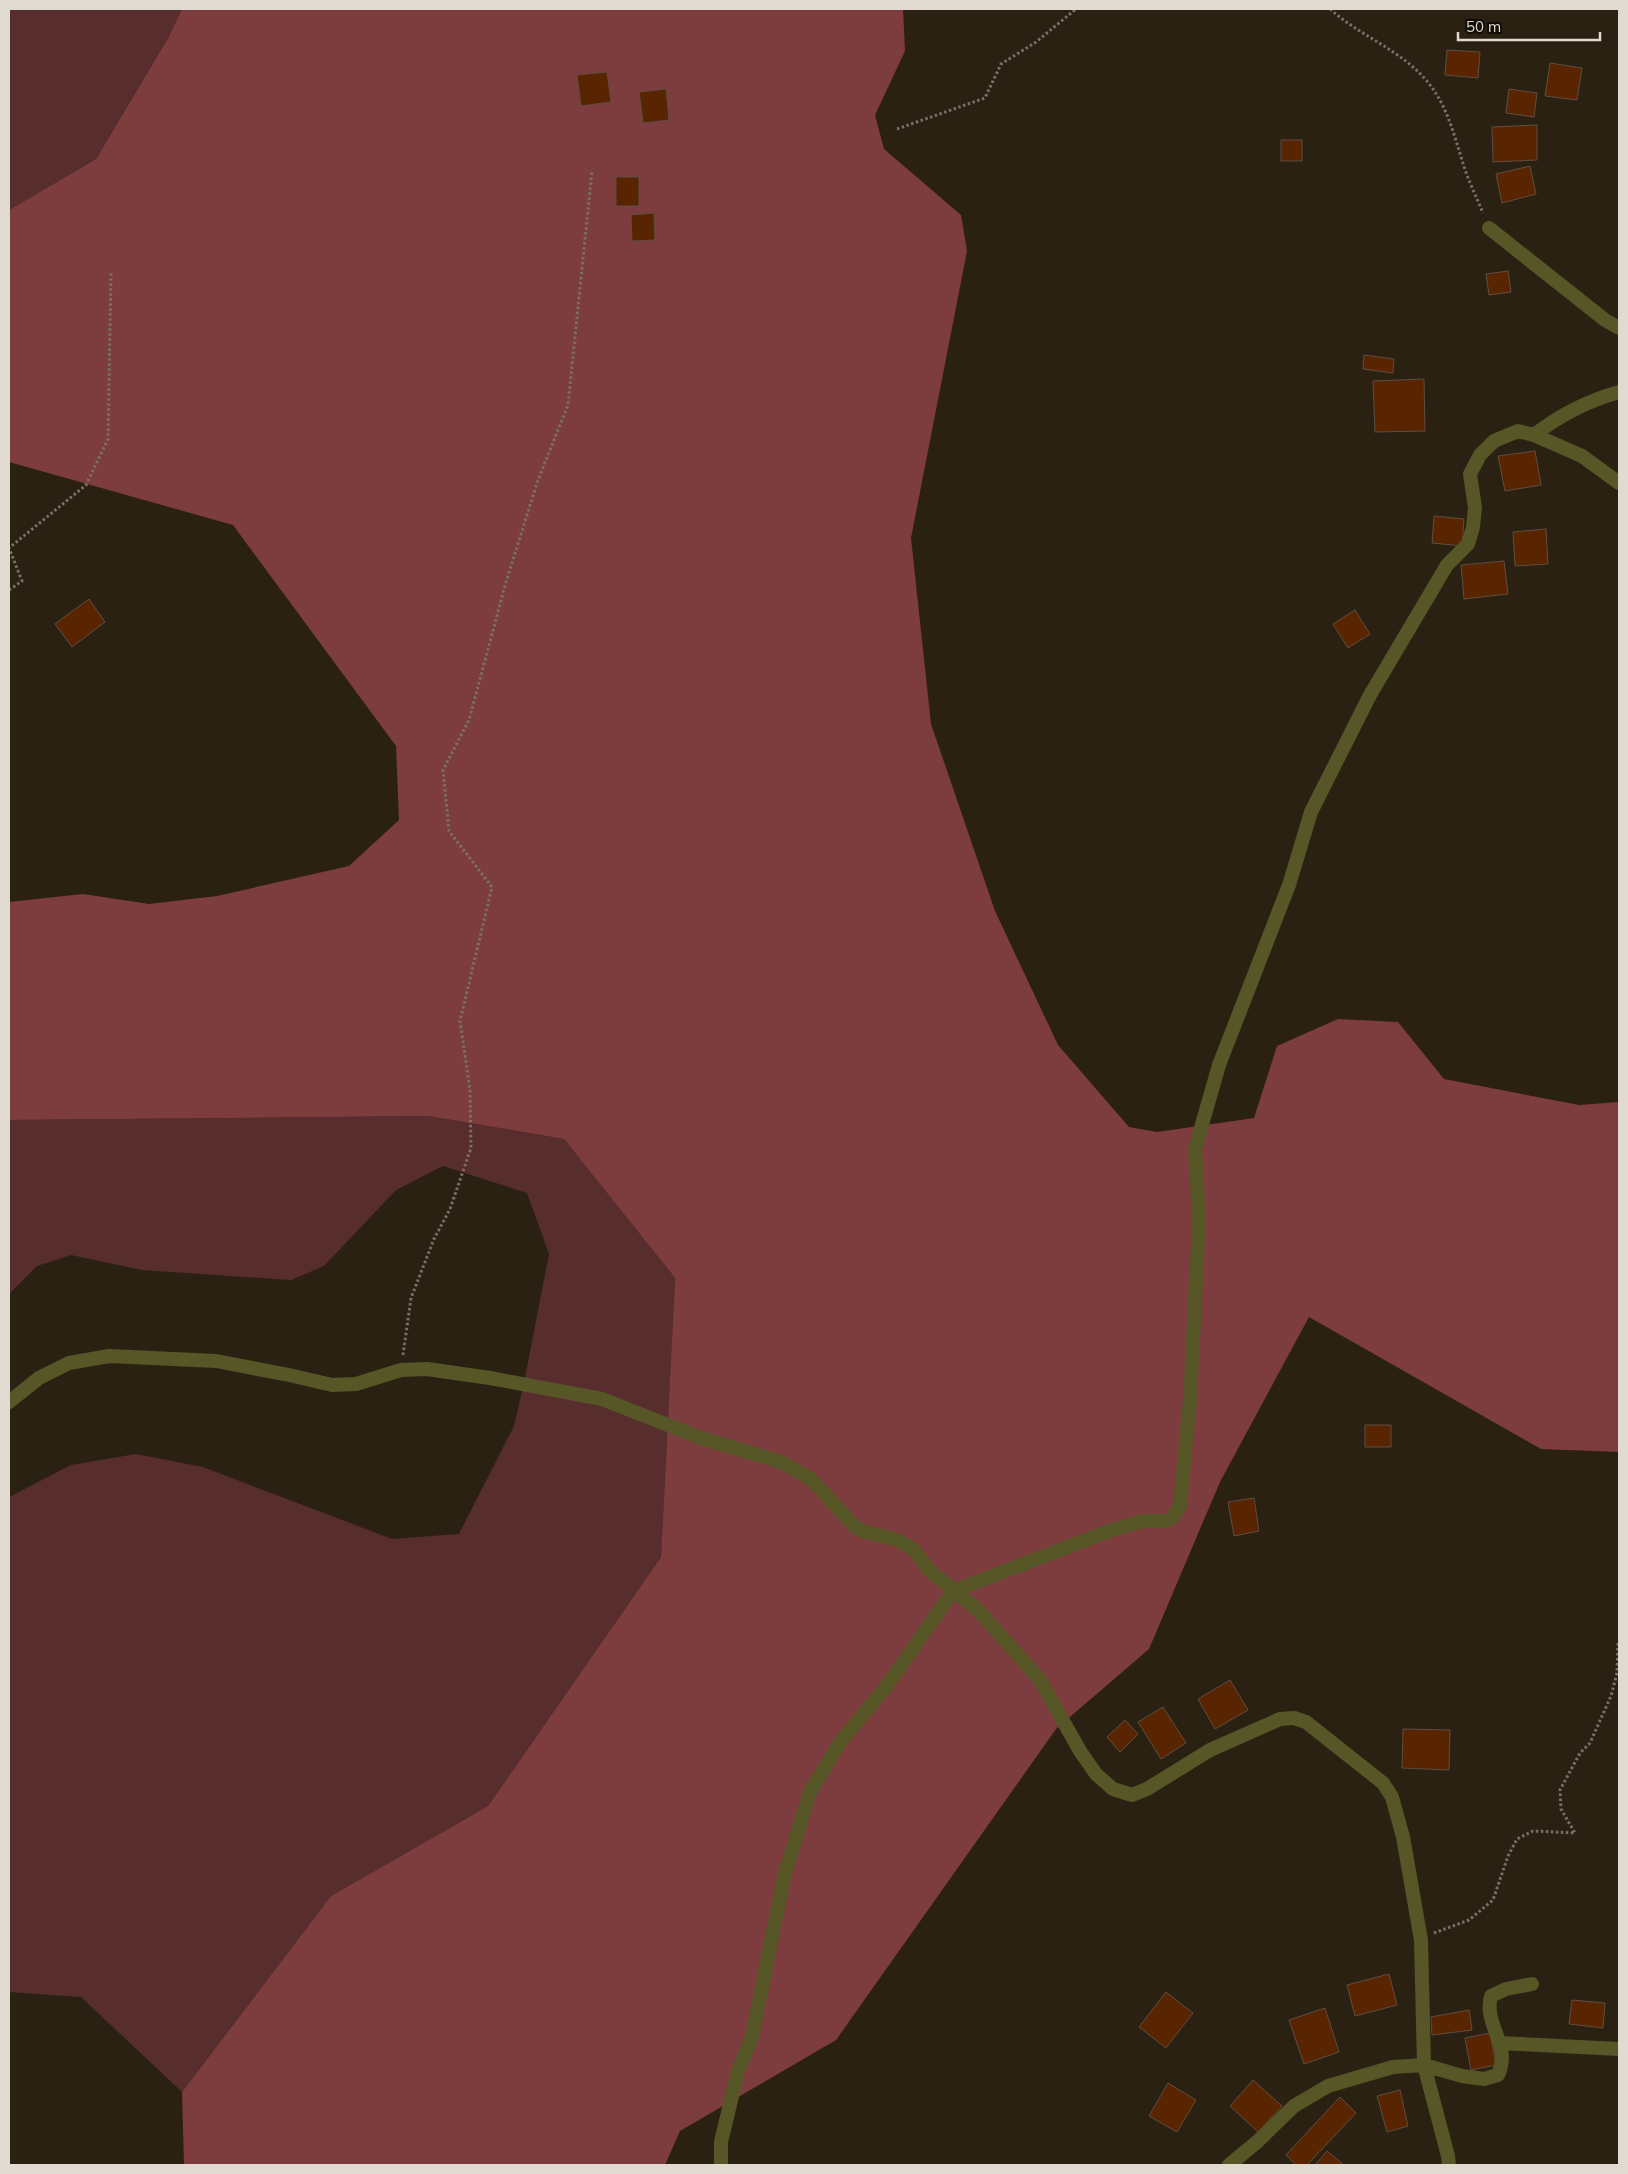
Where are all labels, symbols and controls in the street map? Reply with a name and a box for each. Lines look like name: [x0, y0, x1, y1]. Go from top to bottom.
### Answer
scale bar: [1458, 10, 1600, 42]
text: 50 m: [1466, 17, 1501, 36]

